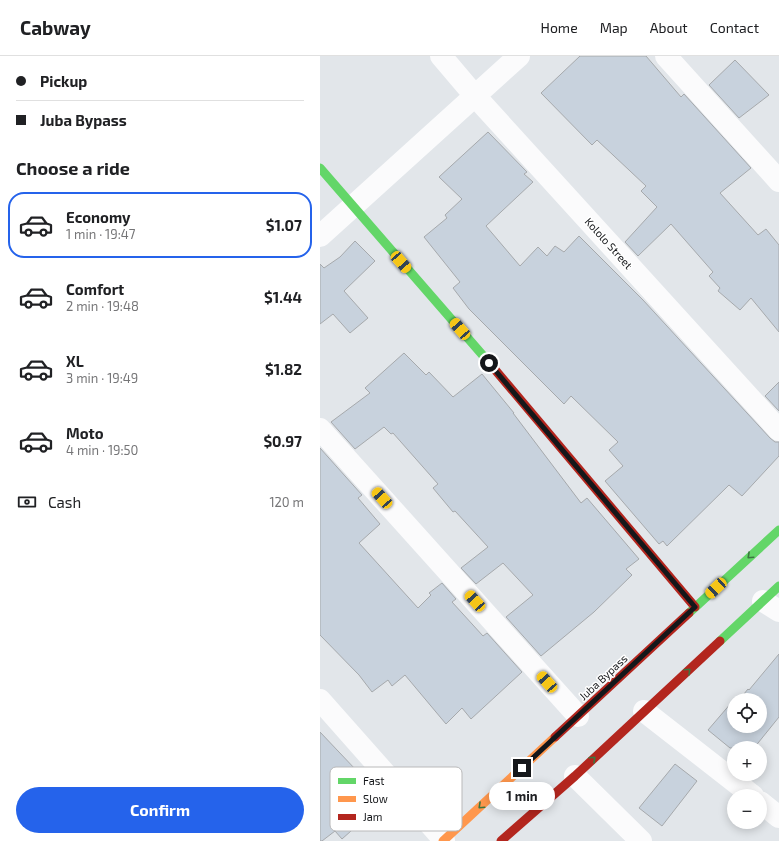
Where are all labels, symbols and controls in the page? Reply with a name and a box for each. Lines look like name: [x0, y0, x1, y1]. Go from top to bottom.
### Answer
text: Cabway: [20, 16, 91, 39]
text: Home: [541, 19, 578, 36]
text: Map: [600, 19, 628, 36]
text: About: [650, 19, 688, 36]
text: Contact: [710, 19, 759, 36]
text: Pickup: [40, 72, 87, 90]
text: Juba Bypass: [40, 111, 127, 129]
text: Choose a ride: [16, 157, 130, 179]
icon: car: [18, 207, 54, 243]
text: Economy: [66, 208, 131, 226]
street label: Kololo Street: [583, 215, 635, 271]
text: $1.07: [266, 216, 302, 234]
text: 1 min · 19:47: [66, 226, 135, 242]
car: [389, 249, 413, 275]
icon: car: [18, 279, 54, 315]
text: Comfort: [66, 280, 124, 298]
text: $1.44: [264, 288, 302, 306]
text: 2 min · 19:48: [66, 298, 139, 314]
car: [448, 316, 472, 342]
icon: car: [18, 351, 54, 387]
text: XL: [66, 352, 84, 370]
route start: [480, 354, 498, 372]
text: $1.82: [265, 360, 302, 378]
text: 3 min · 19:49: [66, 370, 138, 386]
icon: car: [18, 423, 54, 459]
text: Moto: [66, 424, 104, 442]
text: $0.97: [263, 432, 302, 450]
text: 4 min · 19:50: [66, 442, 138, 458]
car: [370, 485, 394, 511]
icon: cash: [16, 491, 38, 513]
text: Cash: [48, 493, 81, 511]
text: 120 m: [269, 494, 304, 510]
one-way arrow: [748, 552, 755, 559]
car: [703, 575, 729, 601]
car: [463, 588, 487, 614]
street label: Juba Bypass: [576, 651, 630, 703]
one-way arrow: [683, 668, 691, 676]
car: [535, 669, 559, 695]
map controls: [727, 693, 767, 829]
button: locate: [727, 693, 767, 733]
button: +: [727, 741, 767, 781]
one-way arrow: [588, 757, 596, 764]
route end: [513, 759, 531, 777]
legend: [330, 767, 462, 831]
text: Fast: [363, 774, 385, 787]
callout: 1 min: [489, 782, 555, 810]
button: Confirm: [16, 787, 304, 833]
text: 1 min: [506, 788, 538, 804]
button: −: [727, 789, 767, 829]
text: Slow: [363, 792, 388, 805]
one-way arrow: [478, 802, 485, 809]
text: Jam: [363, 810, 382, 823]

